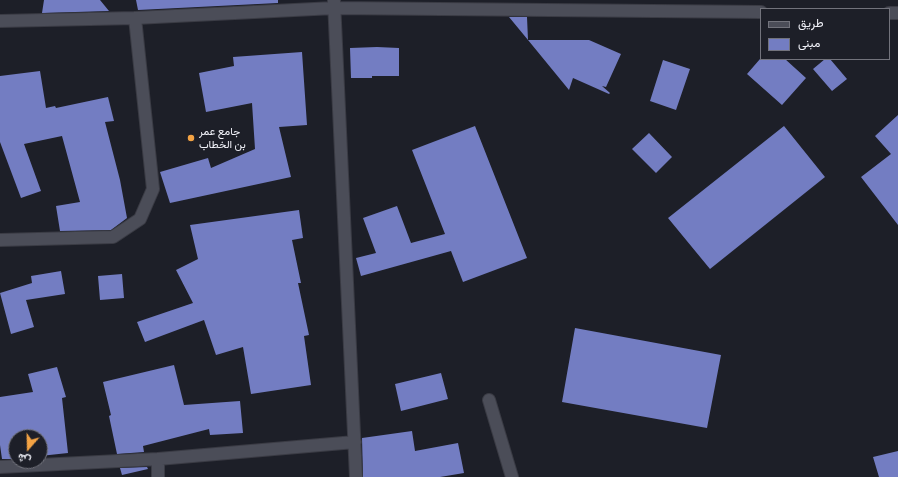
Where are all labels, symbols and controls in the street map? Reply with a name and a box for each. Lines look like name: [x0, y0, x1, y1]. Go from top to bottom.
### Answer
legend: [760, 8, 890, 60]
text: طريق: [798, 15, 823, 30]
text: مبنى: [798, 35, 820, 50]
place label: جامع عمر بن الخطاب: [199, 125, 246, 151]
marker: جامع عمر بن الخطاب: [186, 133, 196, 143]
north arrow: [8, 429, 48, 469]
text: ش: [16, 450, 33, 468]

